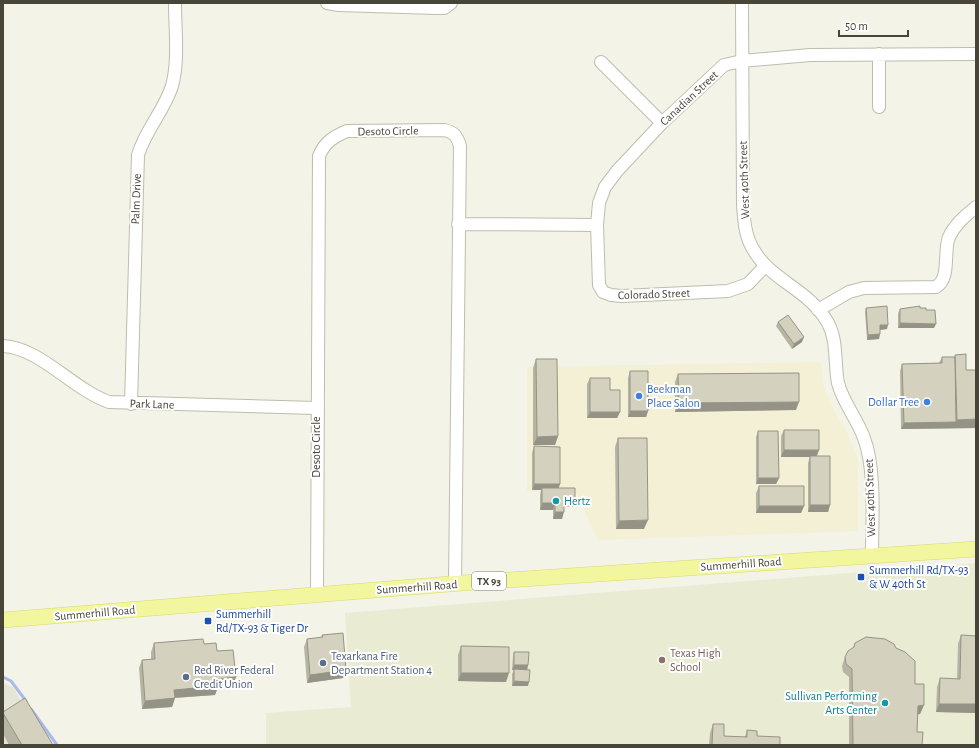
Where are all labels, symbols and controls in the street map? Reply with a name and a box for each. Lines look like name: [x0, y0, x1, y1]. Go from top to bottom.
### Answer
scale bar: [839, 12, 908, 38]
text: 50 m: [845, 20, 868, 32]
street label: Canadian Street: [658, 68, 720, 128]
street label: Desoto Circle: [357, 124, 419, 138]
street label: West 40th Street: [737, 140, 751, 219]
street label: Palm Drive: [129, 173, 143, 225]
street label: Colorado Street: [618, 287, 690, 301]
place label: Beekman Place Salon: [647, 383, 700, 409]
marker: Beekman Place Salon: [634, 391, 644, 401]
place label: Dollar Tree: [868, 396, 919, 408]
street label: Park Lane: [129, 397, 175, 411]
marker: Dollar Tree: [922, 397, 932, 407]
street label: Desoto Circle: [310, 416, 322, 478]
street label: West 40th Street: [863, 458, 877, 537]
place label: Hertz: [564, 495, 590, 507]
marker: Hertz: [551, 496, 561, 506]
street label: Summerhill Road: [700, 555, 782, 573]
place label: Summerhill Rd/TX-93 & W 40th St: [869, 564, 969, 590]
road number: TX 93: [472, 572, 506, 590]
marker: Summerhill Rd/TX-93 & W 40th St: [856, 572, 866, 582]
street label: Summerhill Road: [376, 578, 458, 596]
street label: Summerhill Road: [54, 603, 136, 623]
place label: Summerhill Rd/TX-93 & Tiger Dr: [216, 608, 308, 634]
marker: Summerhill Rd/TX-93 & Tiger Dr: [203, 616, 213, 626]
place label: Texas High School: [670, 647, 721, 673]
place label: Texarkana Fire Department Station 4: [331, 650, 432, 676]
marker: Texas High School: [657, 655, 667, 665]
marker: Texarkana Fire Department Station 4: [318, 658, 328, 668]
place label: Red River Federal Credit Union: [194, 664, 274, 690]
marker: Red River Federal Credit Union: [181, 672, 191, 682]
place label: Sullivan Performing Arts Center: [785, 690, 877, 716]
marker: Sullivan Performing Arts Center: [880, 698, 890, 708]

